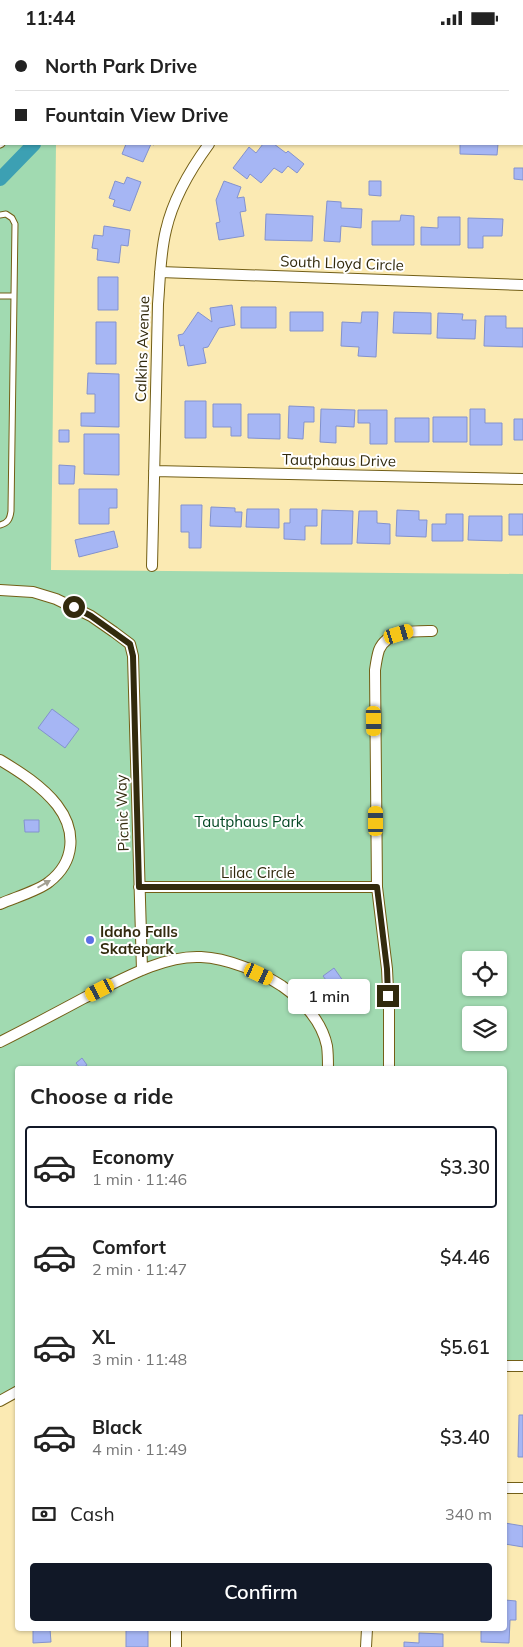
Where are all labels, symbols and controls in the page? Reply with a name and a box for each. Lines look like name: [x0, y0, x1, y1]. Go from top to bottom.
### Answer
text: 11:44: [25, 6, 75, 30]
text: North Park Drive: [45, 54, 197, 78]
text: Fountain View Drive: [45, 103, 229, 127]
street label: South Lloyd Circle: [280, 251, 404, 275]
street label: Calkins Avenue: [131, 296, 153, 402]
street label: Tautphaus Drive: [282, 450, 396, 470]
route start: [63, 596, 85, 618]
car: [382, 622, 415, 646]
car: [366, 706, 381, 736]
street label: Picnic Way: [111, 774, 133, 852]
car: [368, 806, 383, 836]
park label: Tautphaus Park: [194, 812, 304, 831]
street label: Lilac Circle: [221, 863, 295, 882]
one-way arrow: [37, 880, 52, 888]
place label: Idaho Falls Skatepark: [100, 922, 178, 958]
marker: Idaho Falls Skatepark: [84, 934, 96, 946]
map controls: [462, 951, 507, 1051]
button: locate: [462, 951, 507, 996]
car: [242, 961, 275, 987]
car: [83, 977, 116, 1003]
callout: 1 min: [288, 979, 370, 1013]
route end: [377, 985, 399, 1007]
text: 1 min: [308, 986, 350, 1006]
button: layers: [462, 1006, 507, 1051]
text: Choose a ride: [30, 1082, 173, 1110]
icon: car: [32, 1145, 77, 1190]
text: Economy: [92, 1145, 174, 1169]
text: $3.30: [440, 1155, 490, 1179]
text: 1 min · 11:46: [92, 1169, 187, 1189]
icon: car: [32, 1235, 77, 1280]
text: Comfort: [92, 1235, 166, 1259]
text: $4.46: [440, 1245, 490, 1269]
text: 2 min · 11:47: [92, 1259, 187, 1279]
icon: car: [32, 1325, 77, 1370]
text: XL: [92, 1325, 115, 1349]
text: $5.61: [440, 1335, 490, 1359]
text: 3 min · 11:48: [92, 1349, 187, 1369]
icon: car: [32, 1415, 77, 1460]
text: Black: [92, 1415, 142, 1439]
text: $3.40: [440, 1425, 490, 1449]
text: 4 min · 11:49: [92, 1439, 187, 1459]
icon: cash: [30, 1500, 58, 1528]
text: Cash: [70, 1502, 115, 1526]
text: 340 m: [445, 1504, 492, 1524]
button: Confirm: [30, 1563, 492, 1621]

